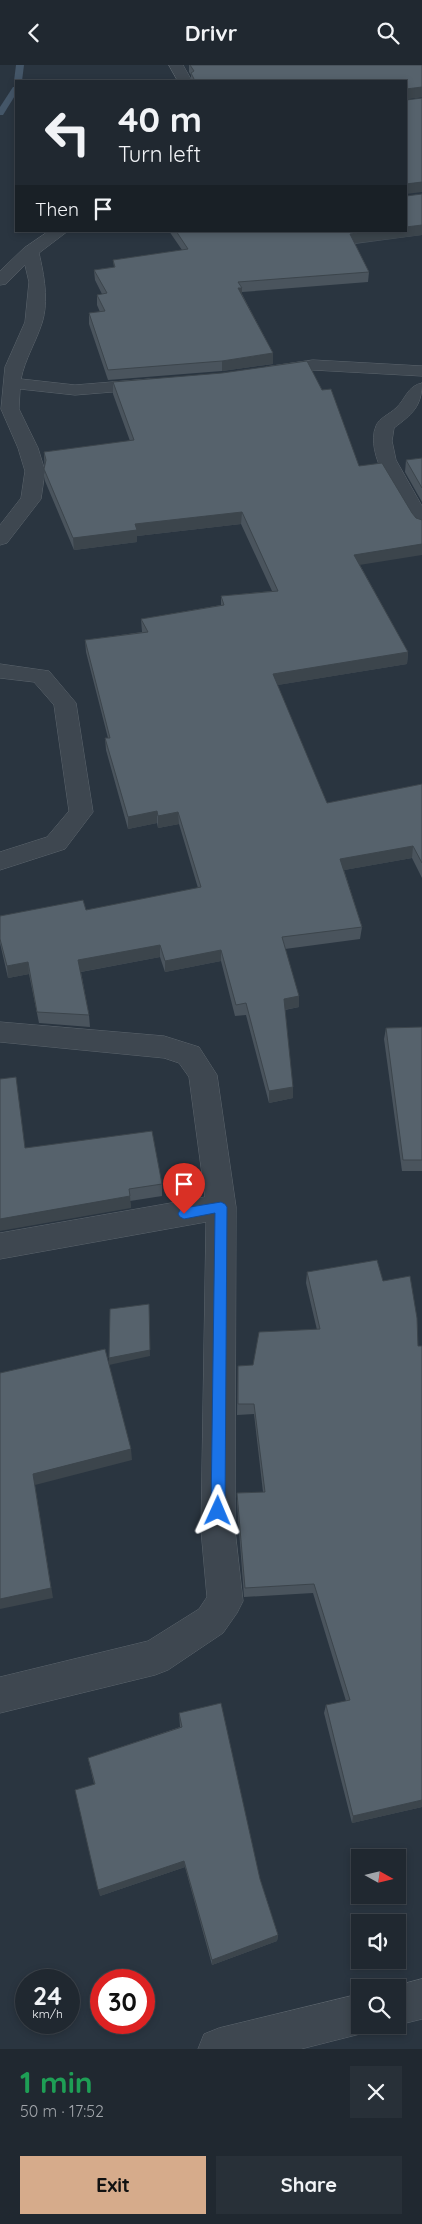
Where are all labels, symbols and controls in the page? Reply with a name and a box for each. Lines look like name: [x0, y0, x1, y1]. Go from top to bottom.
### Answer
icon: back: [20, 19, 48, 47]
text: Drivr: [185, 19, 237, 47]
icon: search: [374, 19, 402, 47]
text: 40 m: [118, 97, 202, 141]
icon: left: [35, 100, 100, 165]
text: Turn left: [118, 140, 201, 168]
icon: arrive: [89, 195, 117, 223]
text: Then: [35, 197, 79, 221]
pin: [163, 1163, 205, 1214]
icon: arrive: [170, 1170, 198, 1198]
position arrow: [191, 1484, 243, 1536]
north arrow: [351, 1849, 406, 1904]
map controls: [351, 1849, 406, 2034]
button: sound: [351, 1914, 406, 1969]
speed limit sign: 30: [90, 1969, 155, 2034]
button: search: [351, 1979, 406, 2034]
text: 24: [33, 1980, 62, 2011]
text: km/h: [32, 2006, 63, 2021]
text: 1 min: [20, 2063, 93, 2101]
button: close: [350, 2066, 402, 2118]
text: 50 m · 17:52: [20, 2101, 104, 2121]
button: Exit: [20, 2156, 206, 2214]
button: Share: [216, 2156, 402, 2214]

